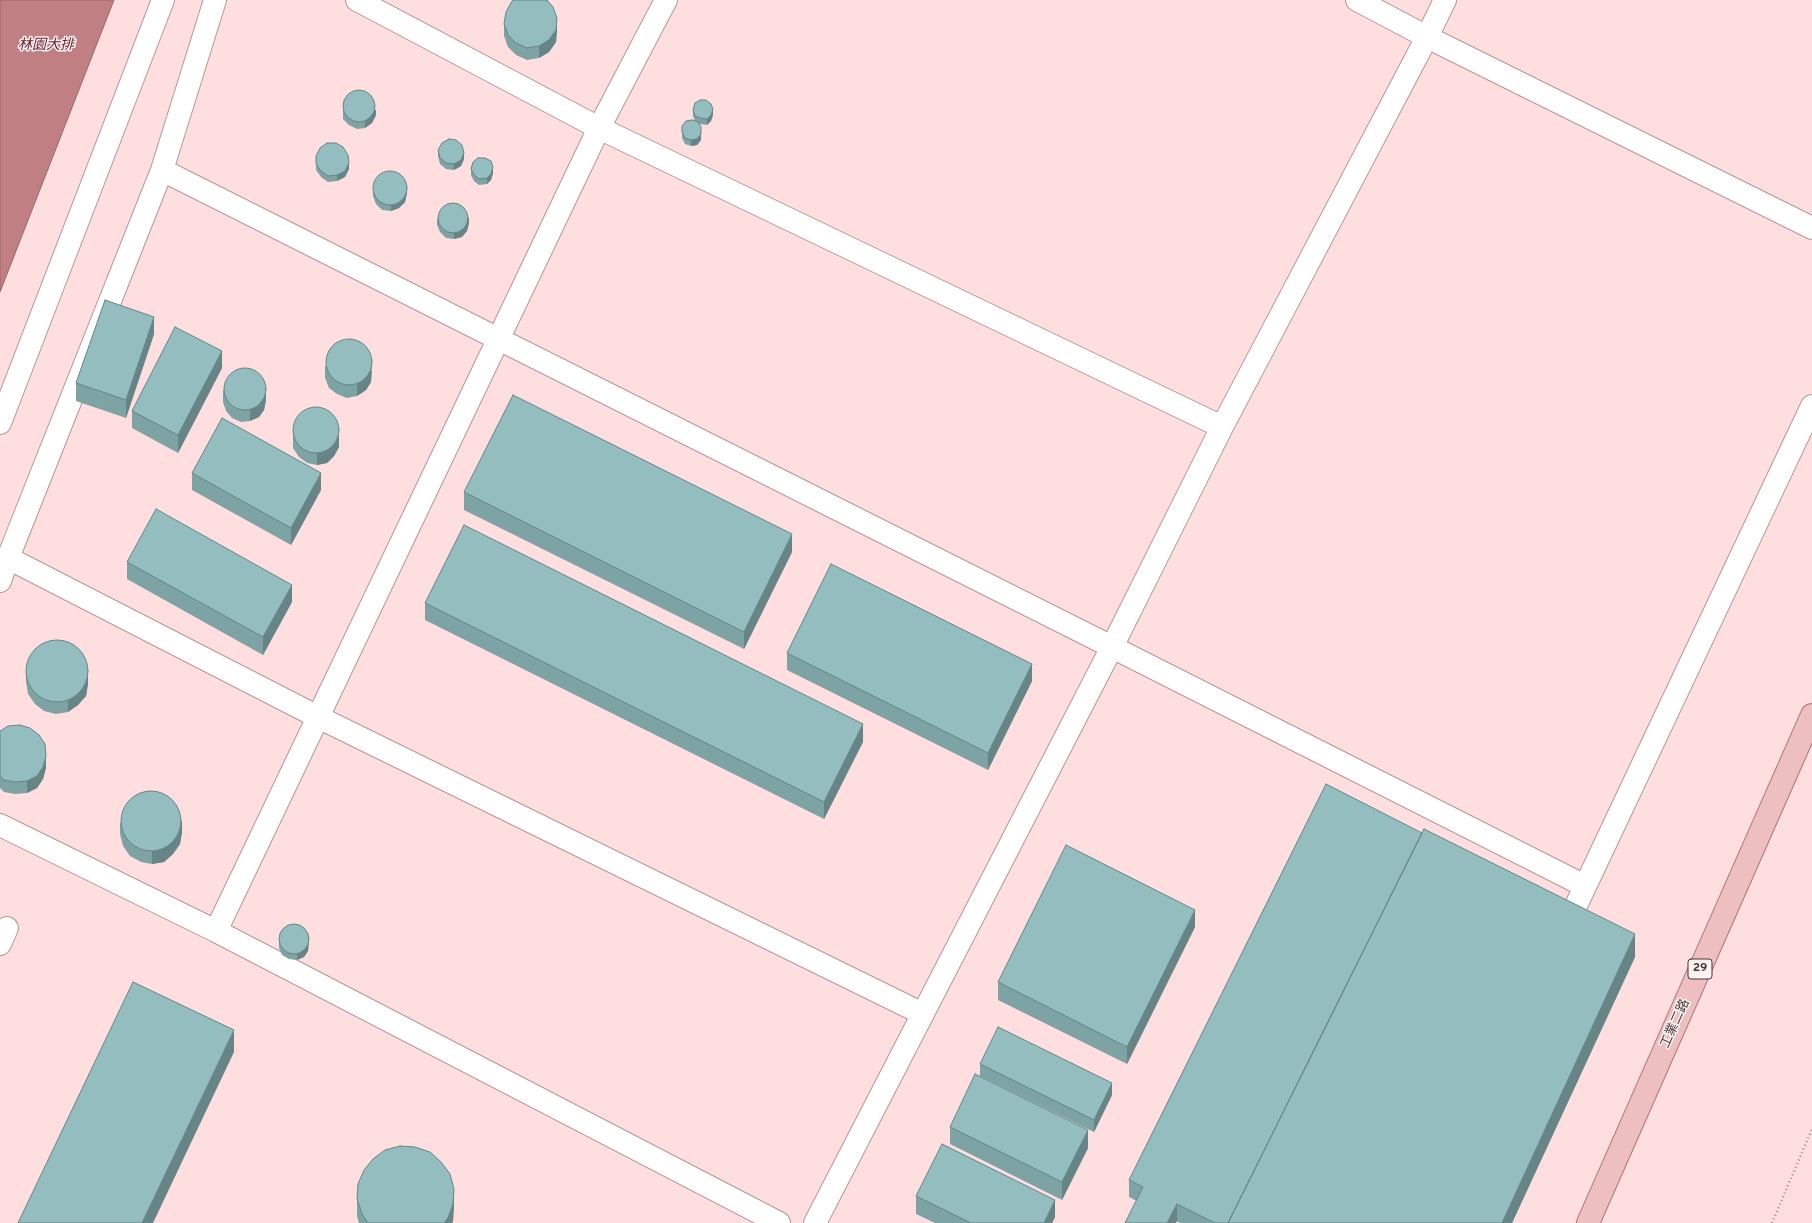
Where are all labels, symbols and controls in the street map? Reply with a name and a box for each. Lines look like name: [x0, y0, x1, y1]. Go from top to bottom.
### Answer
water label: 林園大排: [18, 38, 74, 54]
road number: 29: [1688, 959, 1712, 979]
street label: 工業二路: [1658, 997, 1694, 1051]

